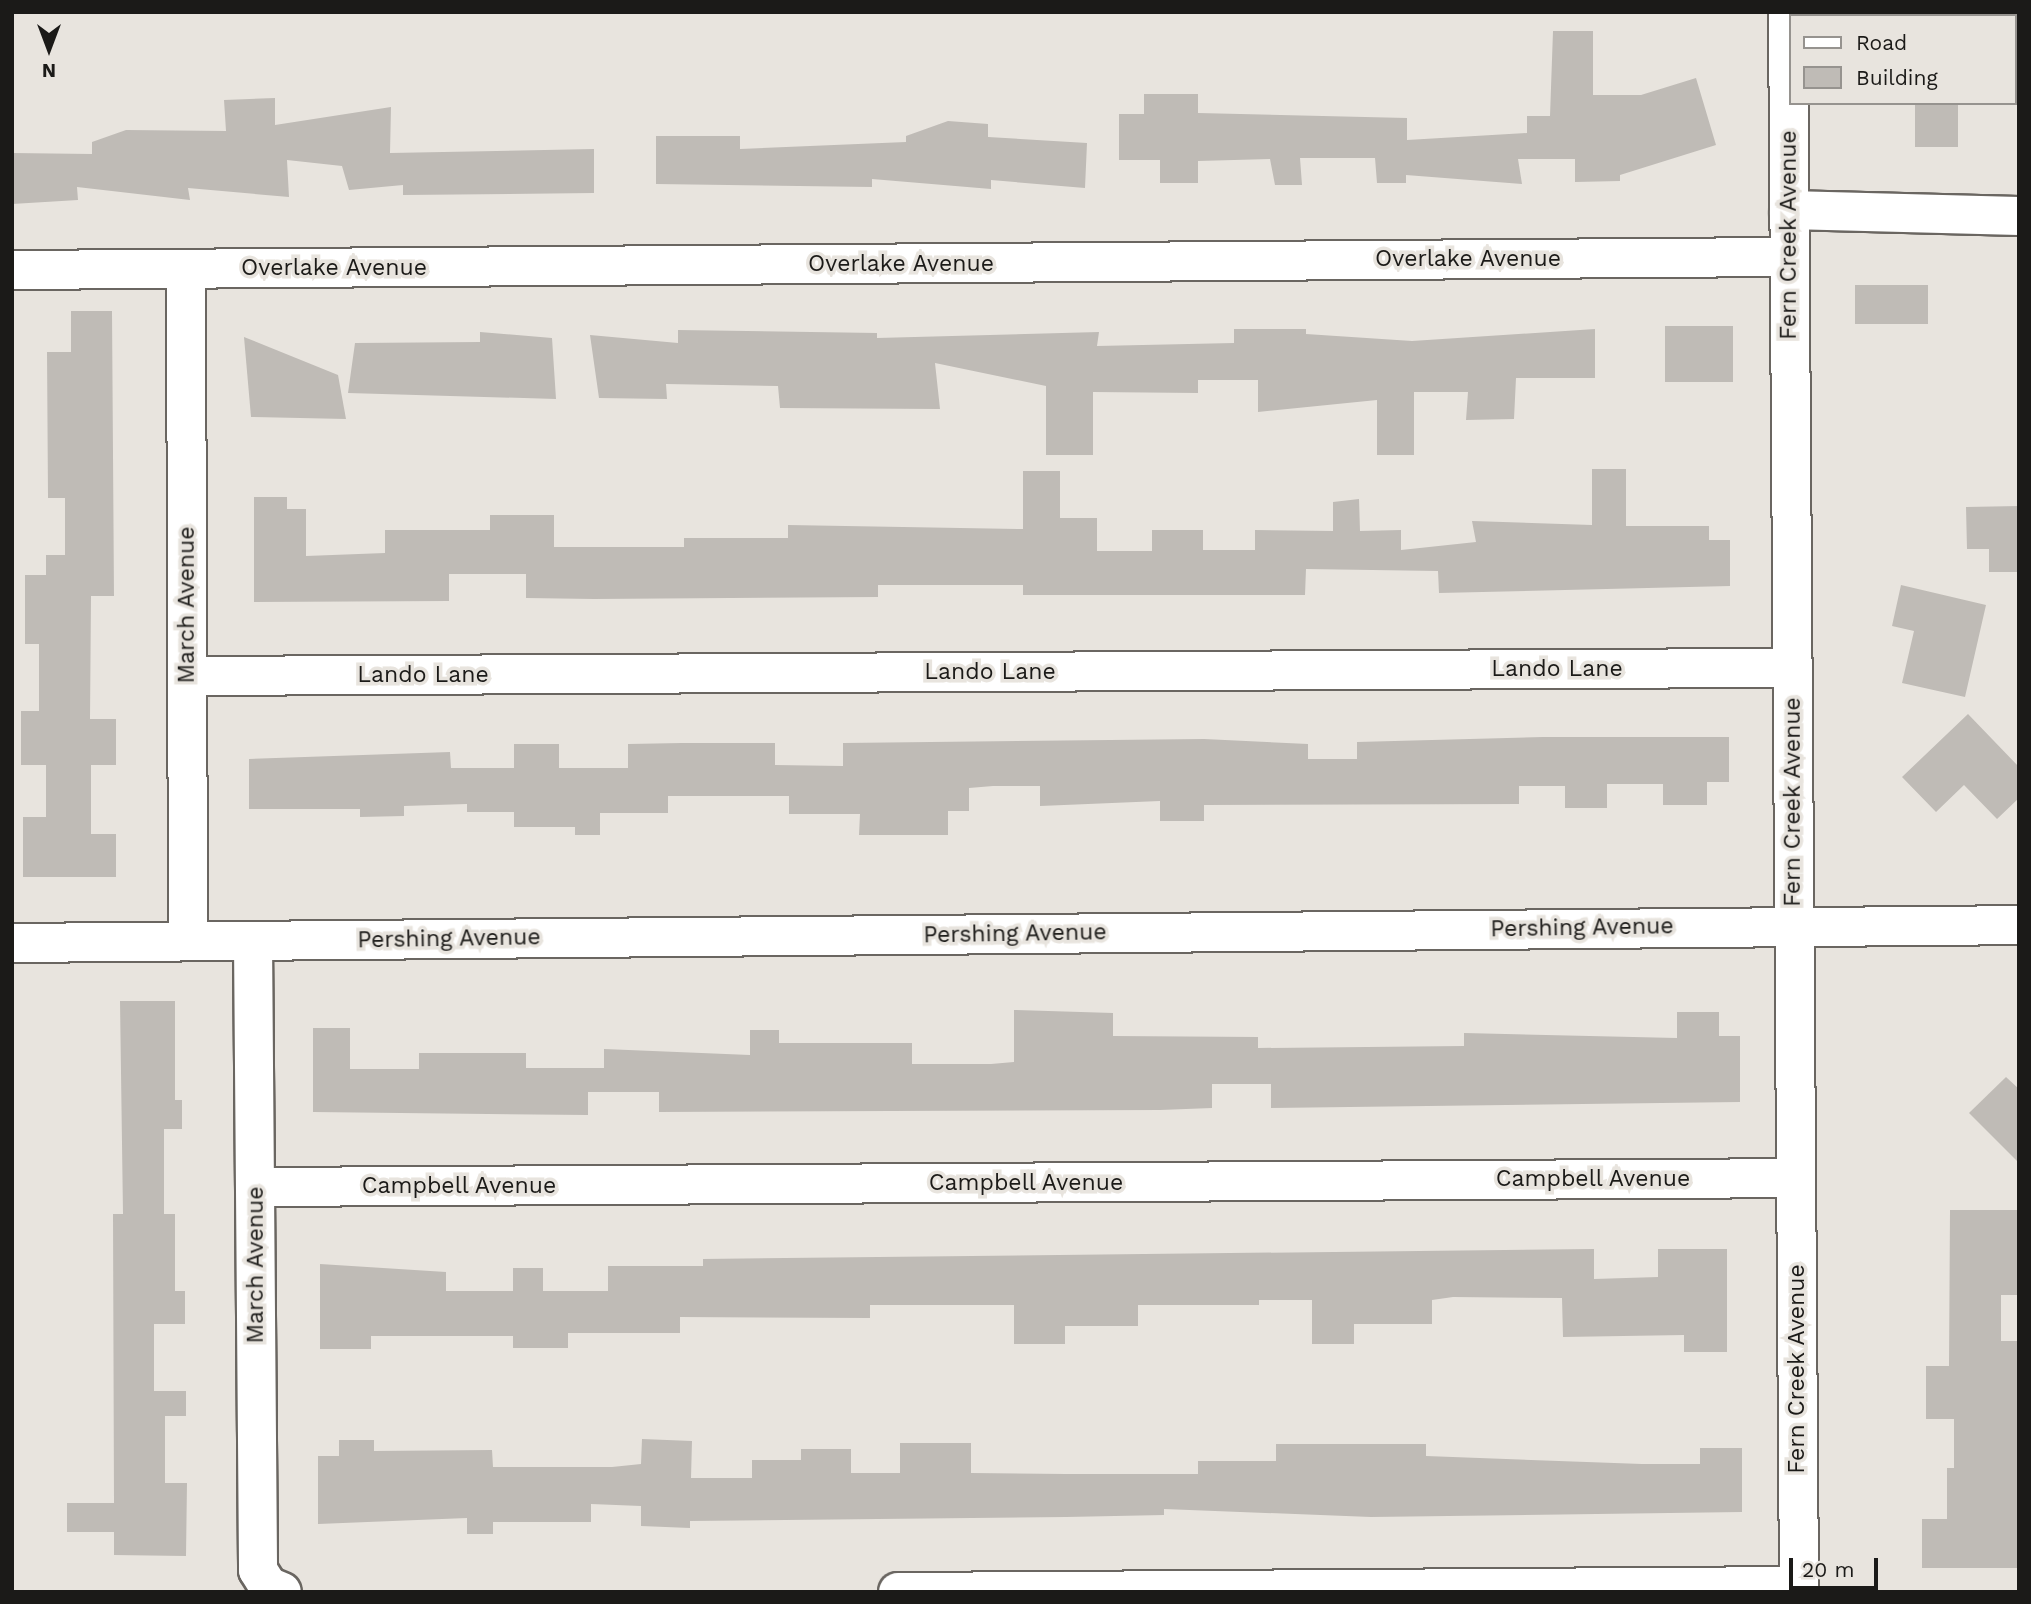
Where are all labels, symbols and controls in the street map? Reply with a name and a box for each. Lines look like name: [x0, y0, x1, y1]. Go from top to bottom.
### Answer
north arrow: [14, 14, 84, 84]
legend: [1790, 14, 2017, 105]
text: Road: [1856, 30, 1907, 55]
text: N: [42, 59, 56, 82]
text: Building: [1856, 65, 1938, 90]
street label: Fern Creek Avenue: [1775, 129, 1803, 341]
street label: Overlake Avenue: [1375, 245, 1561, 273]
street label: Overlake Avenue: [808, 250, 994, 278]
street label: Overlake Avenue: [241, 254, 427, 282]
street label: March Avenue: [173, 526, 201, 684]
street label: Lando Lane: [1491, 655, 1623, 683]
street label: Lando Lane: [924, 658, 1056, 686]
street label: Lando Lane: [357, 661, 489, 689]
street label: Fern Creek Avenue: [1779, 696, 1807, 908]
street label: Pershing Avenue: [1490, 913, 1674, 943]
street label: Pershing Avenue: [923, 919, 1107, 949]
street label: Pershing Avenue: [357, 924, 541, 954]
street label: Campbell Avenue: [1495, 1165, 1691, 1193]
street label: Campbell Avenue: [928, 1169, 1124, 1197]
street label: Campbell Avenue: [361, 1172, 557, 1200]
street label: March Avenue: [242, 1186, 270, 1344]
street label: Fern Creek Avenue: [1783, 1263, 1811, 1475]
scale bar: [1793, 1544, 1882, 1588]
text: 20 m: [1802, 1557, 1854, 1582]

